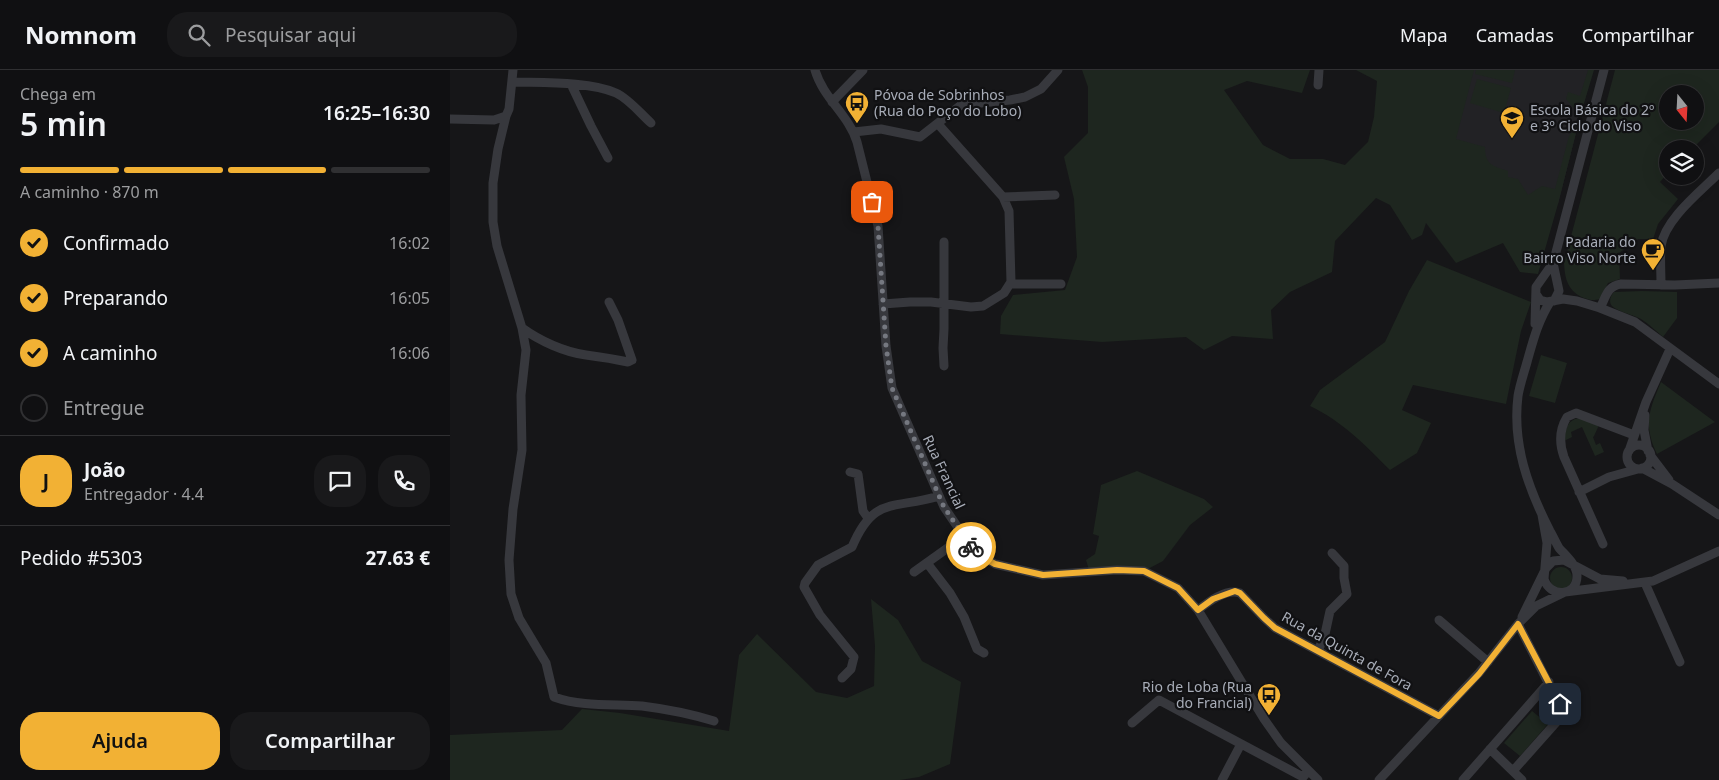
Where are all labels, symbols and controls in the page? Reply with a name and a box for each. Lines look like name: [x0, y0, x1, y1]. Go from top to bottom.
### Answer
search box: [167, 12, 517, 57]
text: Nomnom: [25, 18, 137, 51]
icon: search: [185, 21, 213, 49]
text: Pesquisar aqui: [225, 22, 356, 48]
text: Mapa: [1400, 23, 1448, 47]
text: Camadas: [1476, 23, 1554, 47]
text: Compartilhar: [1582, 23, 1694, 47]
text: Chega em: [20, 83, 96, 105]
place label: Póvoa de Sobrinhos (Rua do Poço do Lobo): [874, 85, 1021, 120]
north arrow: [1659, 85, 1704, 130]
map controls: [1659, 85, 1704, 185]
bus stop icon: Póvoa de Sobrinhos (Rua do Poço do Lobo): [844, 90, 870, 124]
text: 16:25–16:30: [323, 100, 430, 126]
place label: Escola Básica do 2º e 3º Ciclo do Viso: [1530, 100, 1654, 135]
text: 5 min: [20, 102, 107, 145]
school or university icon: Escola Básica do 2º e 3º Ciclo do Viso: [1499, 105, 1525, 139]
button: layers: [1659, 140, 1704, 185]
text: A caminho · 870 m: [20, 181, 159, 203]
pin: [851, 181, 893, 223]
icon: bag: [858, 188, 886, 216]
icon: check: [20, 229, 48, 257]
text: Confirmado: [63, 230, 169, 256]
text: 16:02: [389, 232, 430, 254]
place label: Padaria do Bairro Viso Norte: [1523, 232, 1636, 267]
cafe icon: Padaria do Bairro Viso Norte: [1640, 237, 1666, 271]
icon: check: [20, 284, 48, 312]
text: Preparando: [63, 285, 168, 311]
text: 16:05: [389, 287, 430, 309]
icon: check: [20, 339, 48, 367]
text: A caminho: [63, 340, 158, 366]
text: 16:06: [389, 342, 430, 364]
text: Entregue: [63, 395, 145, 421]
street label: Rua Francial: [919, 432, 970, 512]
button: chat: [314, 455, 366, 507]
button: phone: [378, 455, 430, 507]
text: João: [84, 457, 125, 483]
text: J: [43, 468, 49, 494]
text: Entregador · 4.4: [84, 483, 204, 505]
courier: [946, 522, 996, 572]
icon: bike: [957, 533, 985, 561]
text: Pedido #5303: [20, 545, 143, 571]
text: 27.63 €: [365, 545, 430, 571]
street label: Rua da Quinta de Fora: [1279, 607, 1416, 694]
place label: Rio de Loba (Rua do Francial): [1142, 677, 1252, 712]
bus stop icon: Rio de Loba (Rua do Francial): [1256, 682, 1282, 716]
pin: [1539, 683, 1581, 725]
icon: home: [1546, 690, 1574, 718]
button: Ajuda: [20, 712, 220, 770]
button: Compartilhar: [230, 712, 430, 770]

